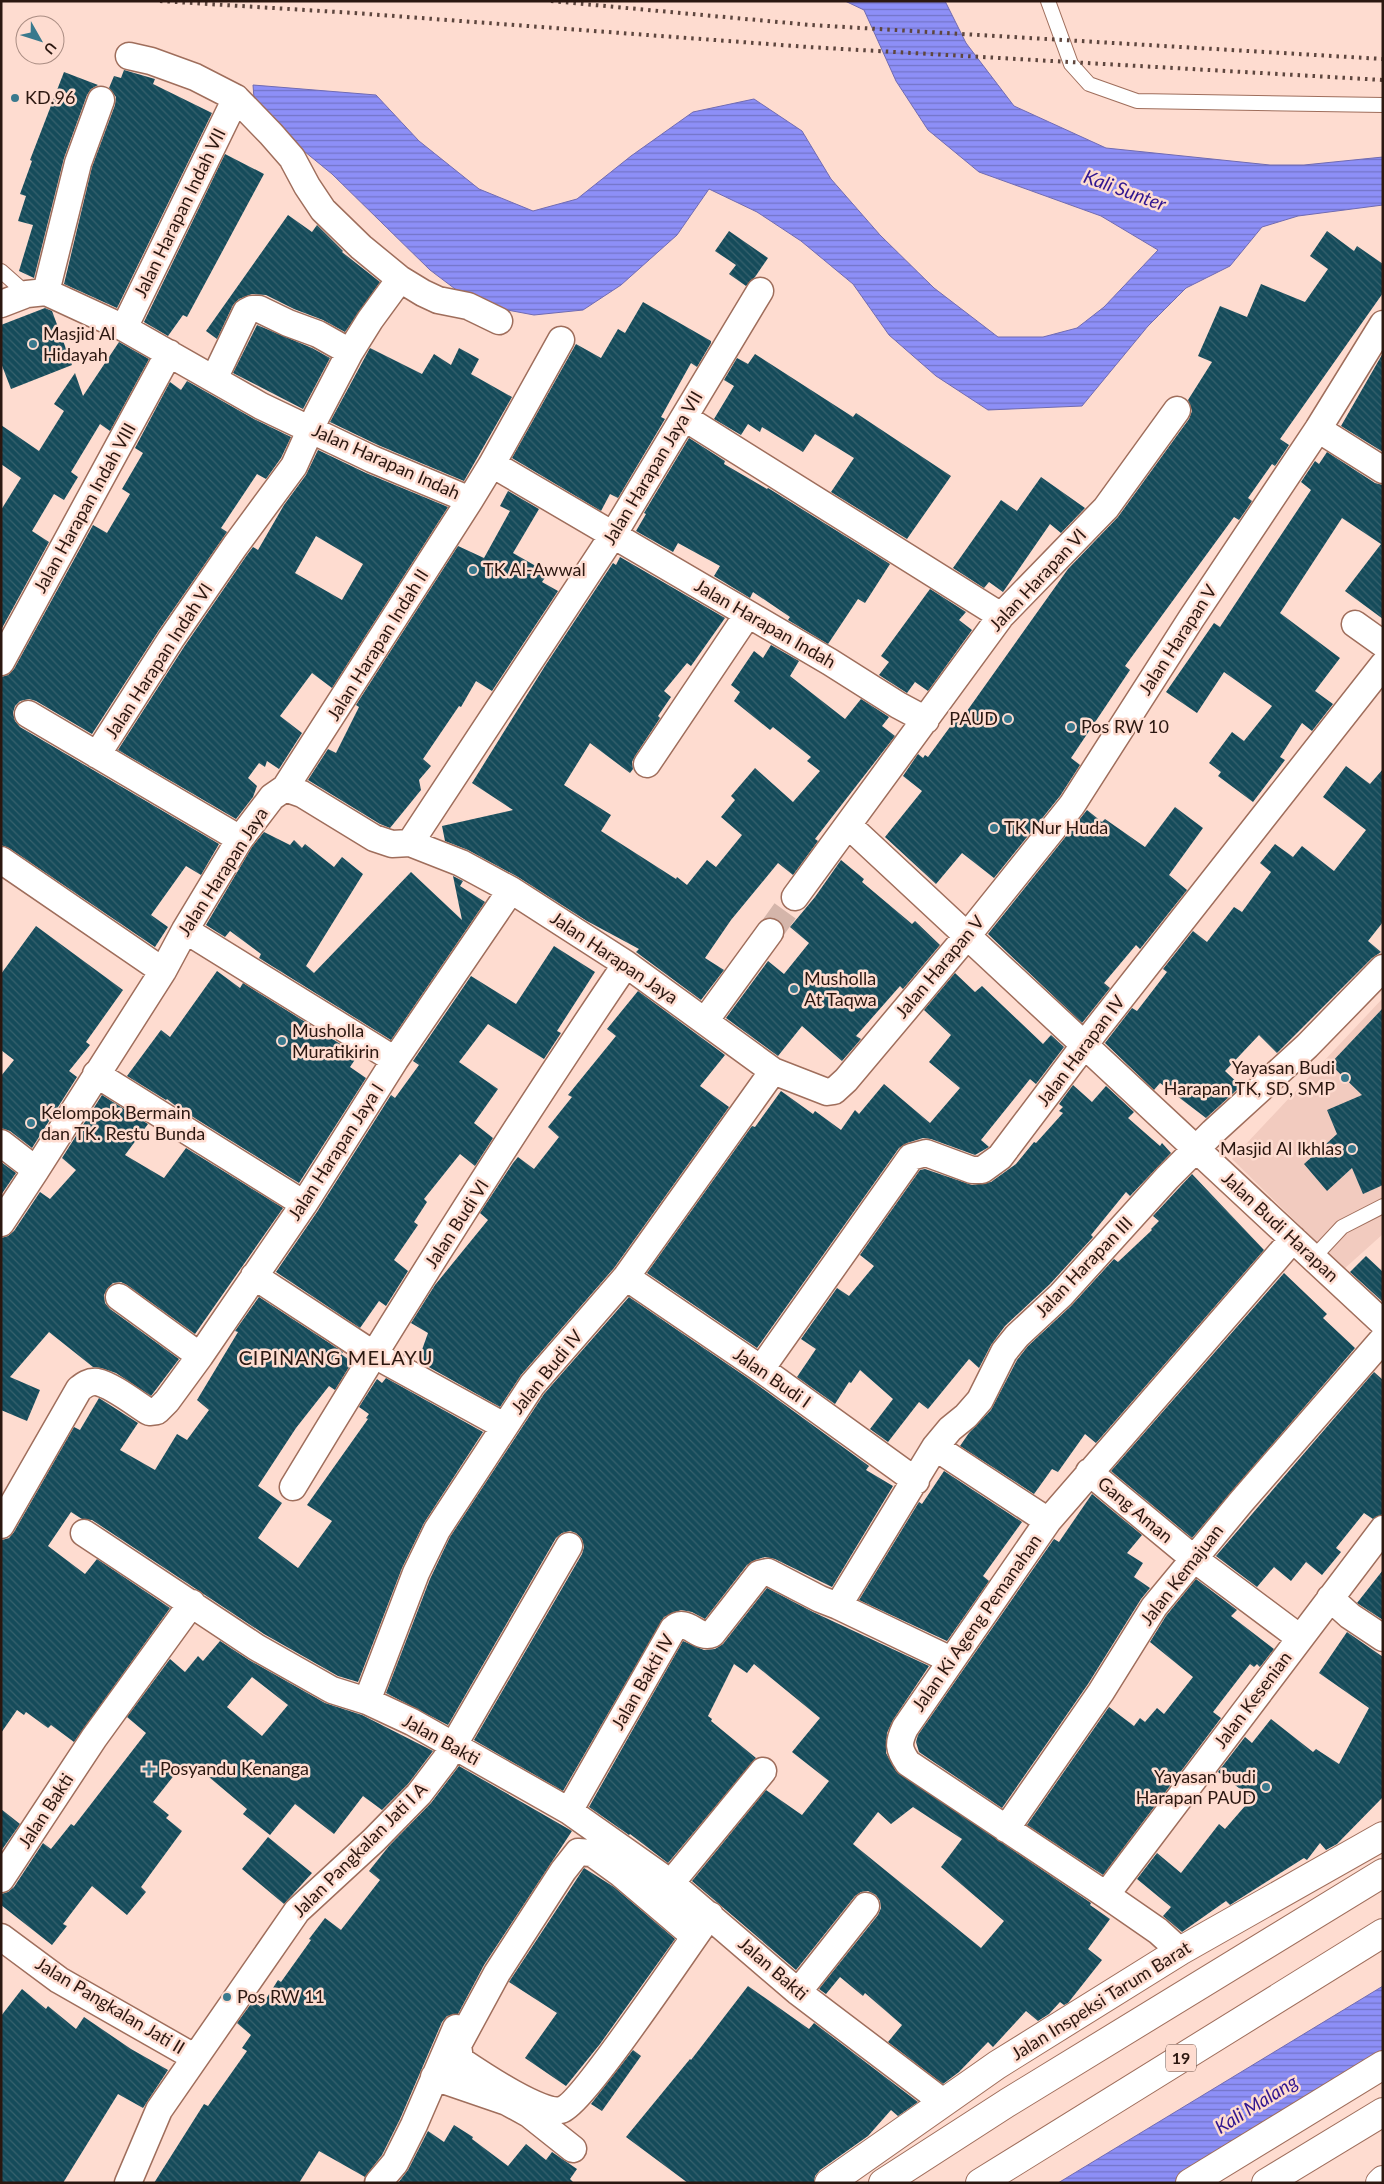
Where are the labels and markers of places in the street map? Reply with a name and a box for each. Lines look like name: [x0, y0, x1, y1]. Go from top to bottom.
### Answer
place label: KD.96: [25, 86, 75, 108]
marker: KD.96: [9, 92, 21, 104]
place label: Masjid Al Hidayah: [43, 322, 115, 365]
marker: Masjid Al Hidayah: [27, 338, 39, 350]
place label: TK Al-Awwal: [483, 558, 586, 580]
marker: TK Al-Awwal: [467, 564, 479, 576]
place label: PAUD: [949, 707, 998, 729]
marker: PAUD: [1002, 713, 1014, 725]
place label: Pos RW 10: [1081, 715, 1169, 737]
marker: Pos RW 10: [1065, 721, 1077, 733]
place label: TK Nur Huda: [1004, 816, 1108, 838]
marker: TK Nur Huda: [988, 822, 1000, 834]
place label: Musholla At Taqwa: [804, 967, 877, 1010]
marker: Musholla At Taqwa: [788, 983, 800, 995]
place label: Musholla Muratikirin: [292, 1019, 379, 1062]
marker: Musholla Muratikirin: [276, 1035, 288, 1047]
place label: Yayasan Budi Harapan TK, SD, SMP: [1164, 1056, 1335, 1099]
marker: Yayasan Budi Harapan TK, SD, SMP: [1339, 1072, 1351, 1084]
place label: Kelompok Bermain dan TK. Restu Bunda: [41, 1101, 205, 1144]
marker: Kelompok Bermain dan TK. Restu Bunda: [25, 1117, 37, 1129]
place label: Masjid Al Ikhlas: [1220, 1137, 1342, 1159]
marker: Masjid Al Ikhlas: [1346, 1143, 1358, 1155]
place label: Posyandu Kenanga: [160, 1757, 309, 1779]
marker: Posyandu Kenanga: [142, 1762, 156, 1776]
place label: Yayasan budi Harapan PAUD: [1136, 1765, 1256, 1808]
marker: Yayasan budi Harapan PAUD: [1260, 1781, 1272, 1793]
place label: Pos RW 11: [237, 1985, 325, 2007]
marker: Pos RW 11: [221, 1991, 233, 2003]

